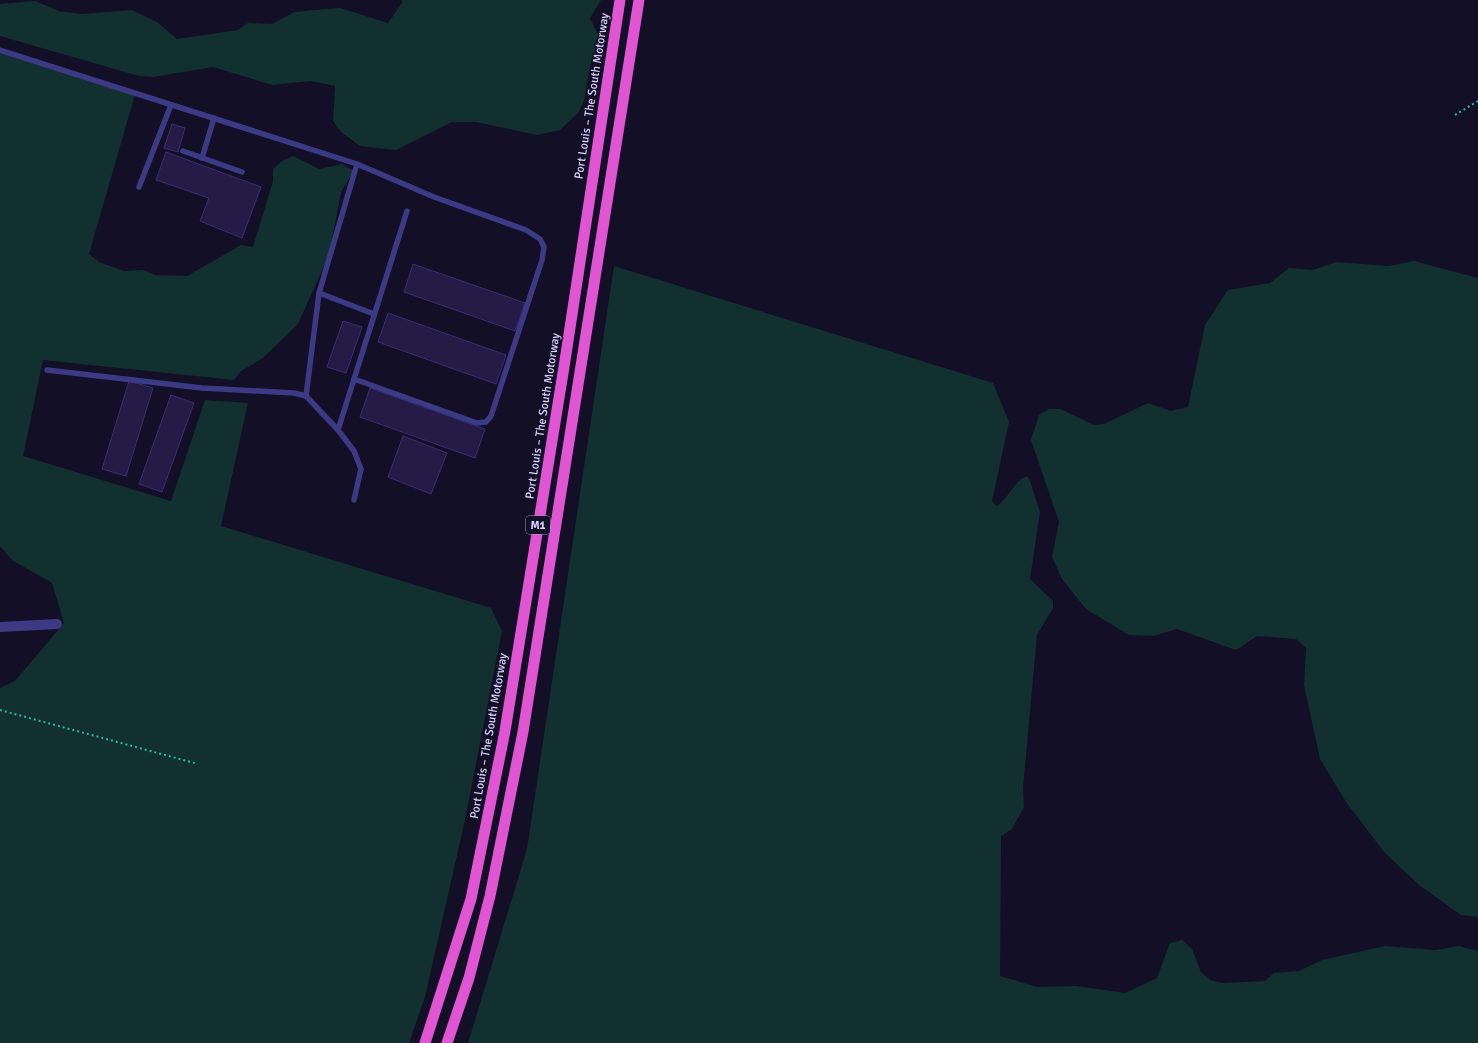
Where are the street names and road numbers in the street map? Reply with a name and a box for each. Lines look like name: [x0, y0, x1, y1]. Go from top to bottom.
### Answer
street label: Port Louis – The South Motorway: [571, 12, 613, 180]
street label: Port Louis – The South Motorway: [522, 332, 564, 500]
road number: M1: [526, 516, 550, 534]
street label: Port Louis – The South Motorway: [467, 652, 511, 820]

